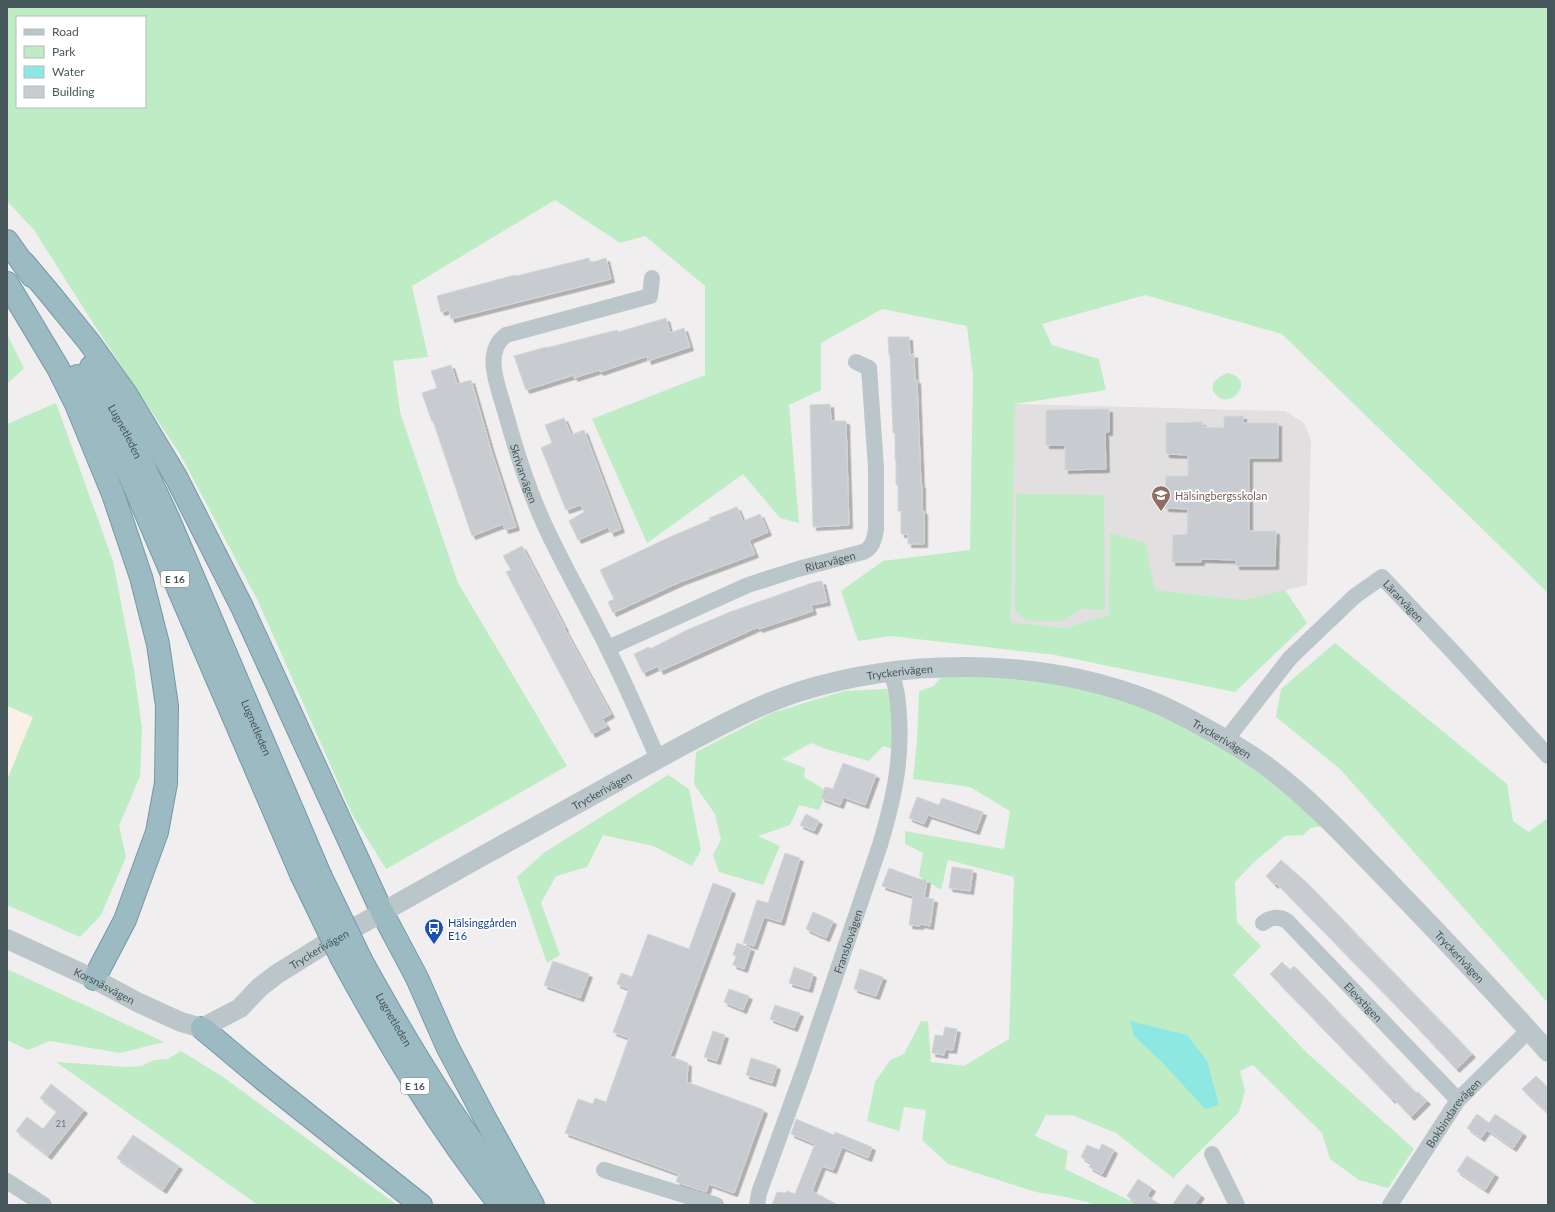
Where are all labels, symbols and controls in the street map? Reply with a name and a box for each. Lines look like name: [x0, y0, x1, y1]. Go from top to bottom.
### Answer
legend: [16, 16, 146, 108]
text: Road: [52, 24, 79, 39]
text: Park: [52, 44, 76, 59]
text: Water: [52, 64, 85, 79]
text: Building: [52, 84, 95, 99]
street label: Lugnetleden: [106, 402, 146, 460]
street label: Skrivarvägen: [508, 442, 541, 505]
school or university icon: Hälsingbergsskolan: [1150, 484, 1172, 512]
place label: Hälsingbergsskolan: [1175, 489, 1267, 502]
street label: Ritarvägen: [803, 548, 856, 573]
road number: E 16: [161, 571, 189, 587]
street label: Lärarvägen: [1381, 577, 1427, 624]
street label: Tryckerivägen: [866, 661, 933, 682]
street label: Lugnetleden: [239, 697, 275, 757]
street label: Tryckerivägen: [1190, 716, 1254, 760]
street label: Tryckerivägen: [569, 768, 634, 812]
street label: Fransbovägen: [830, 907, 864, 975]
place label: Hälsinggården E16: [448, 916, 517, 942]
bus stop icon: Hälsinggården E16: [423, 917, 445, 945]
street label: Tryckerivägen: [287, 926, 351, 971]
street label: Tryckerivägen: [1433, 928, 1488, 985]
street label: Korsnäsvägen: [72, 964, 137, 1006]
street label: Elevstigen: [1342, 979, 1386, 1024]
street label: Lugnetleden: [374, 990, 415, 1048]
street label: Bokbindarevägen: [1423, 1075, 1483, 1150]
road number: E 16: [401, 1078, 429, 1094]
house number: 21: [56, 1118, 66, 1129]

